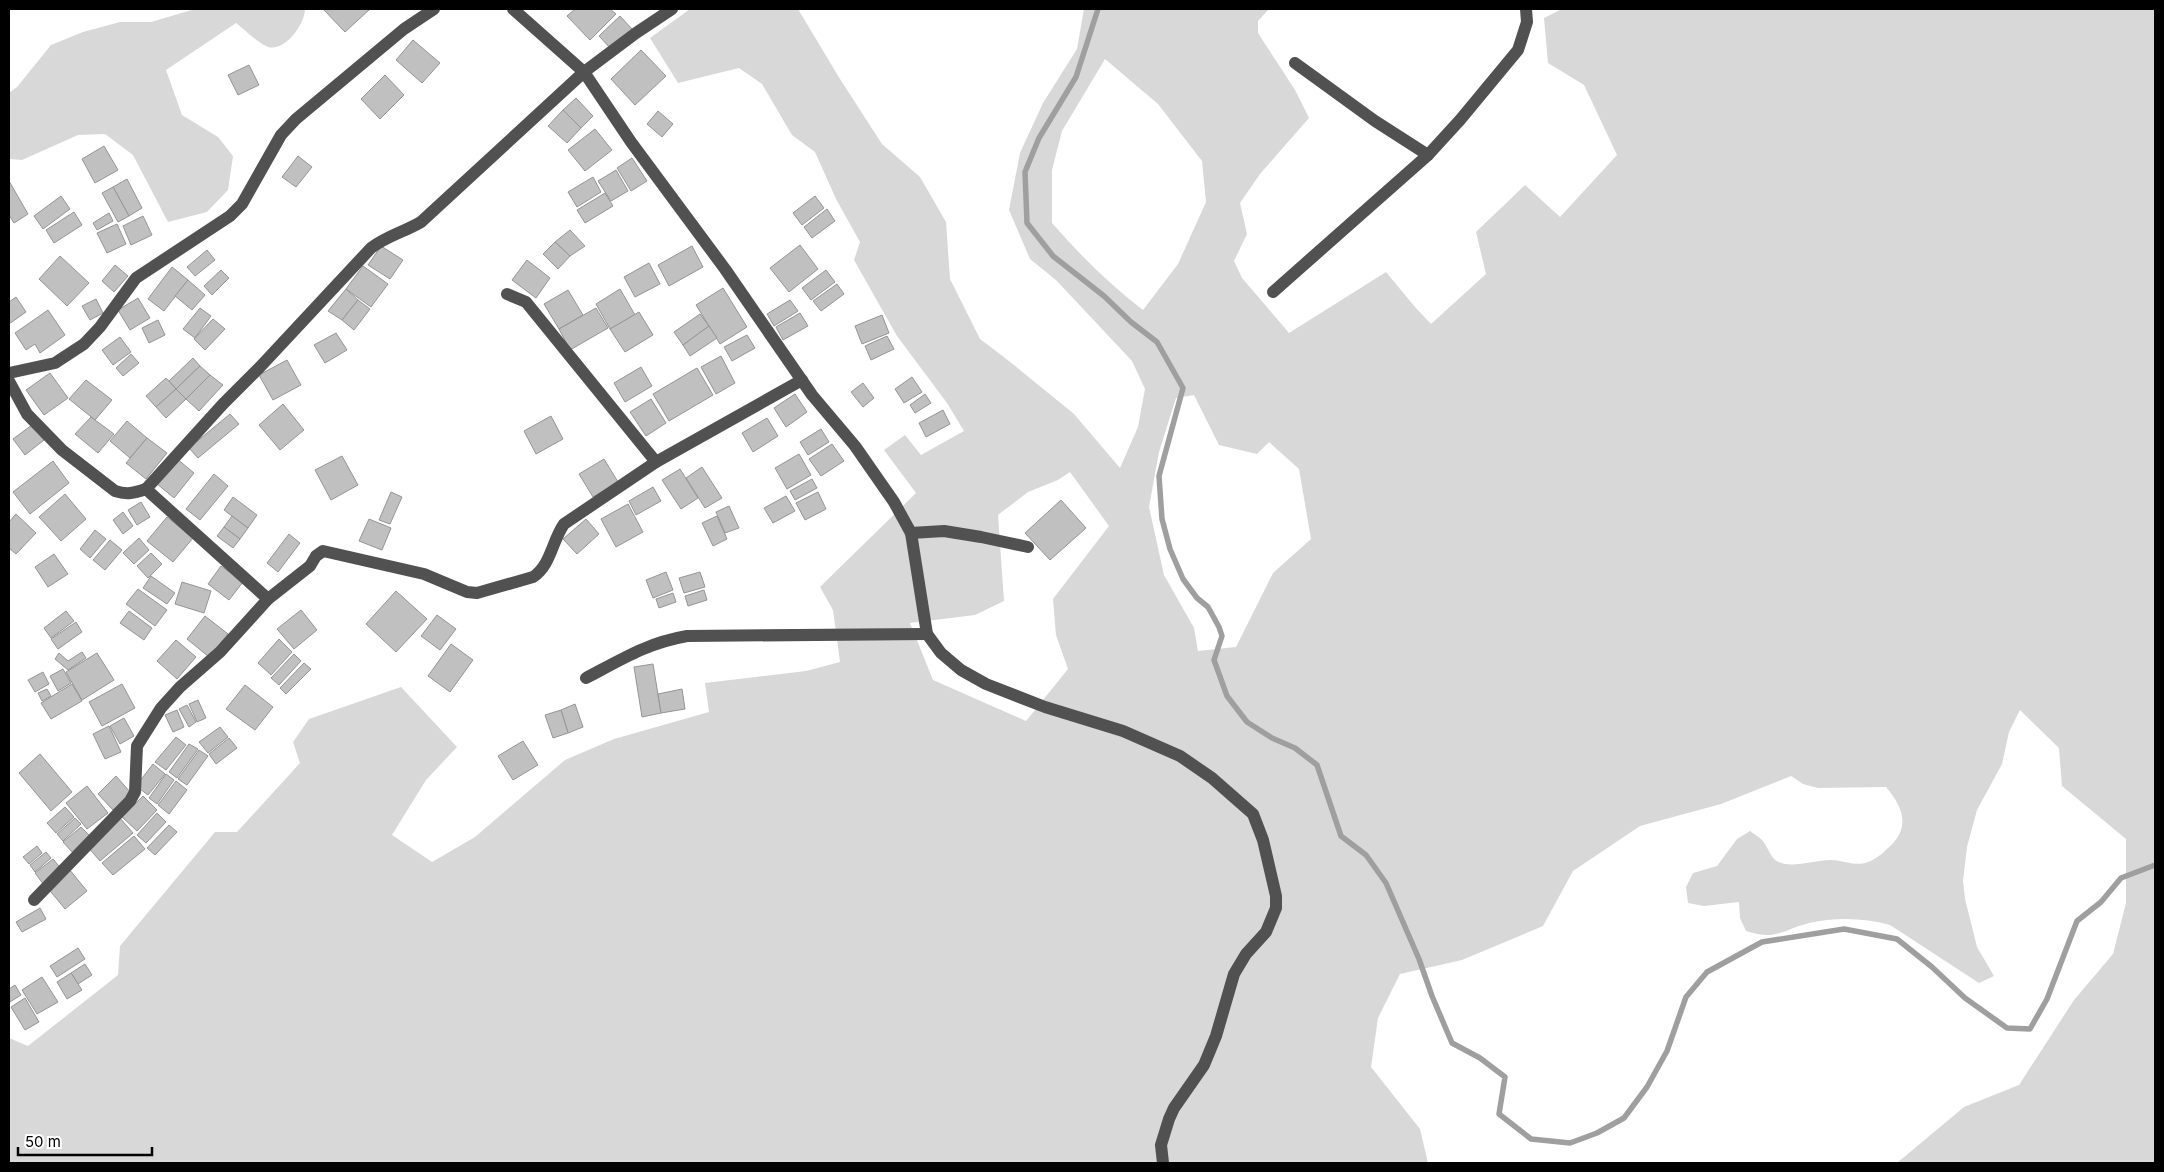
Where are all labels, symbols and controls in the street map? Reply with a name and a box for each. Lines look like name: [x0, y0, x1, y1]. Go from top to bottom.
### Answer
scale bar: [18, 1124, 151, 1156]
text: 50 m: [25, 1132, 61, 1151]

